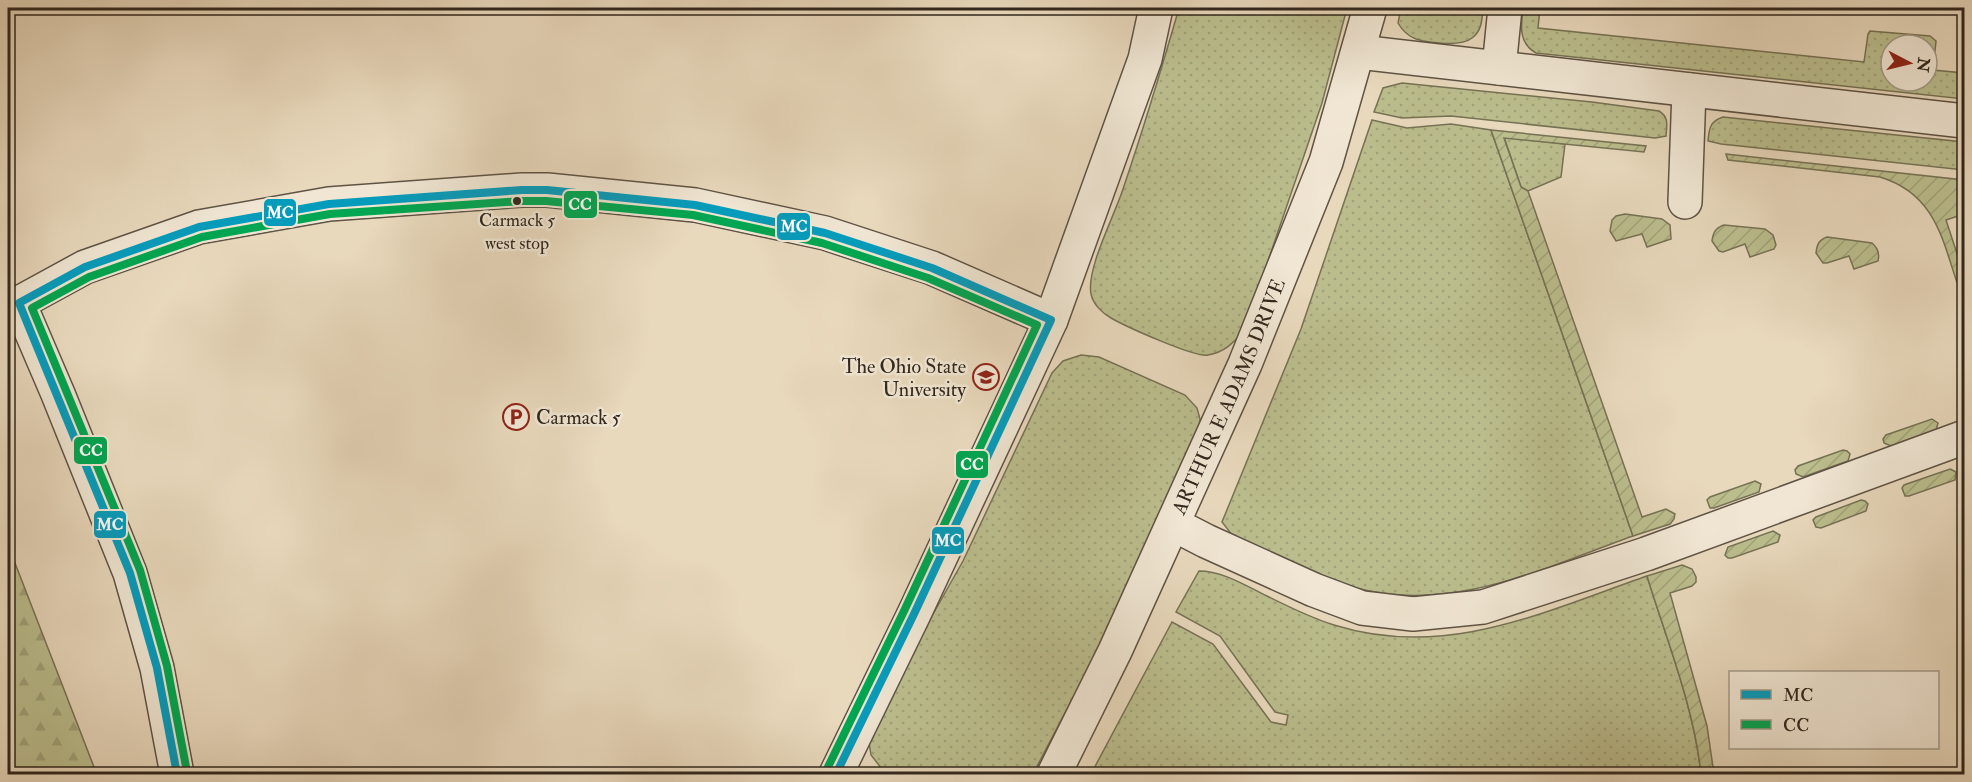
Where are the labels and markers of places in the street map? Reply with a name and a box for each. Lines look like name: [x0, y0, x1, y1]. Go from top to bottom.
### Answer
marker: Carmack 5 west stop: [511, 195, 523, 207]
place label: Carmack 5 west stop: [479, 209, 555, 255]
place label: The Ohio State University: [842, 354, 967, 402]
school or university icon: The Ohio State University: [971, 362, 1001, 392]
parking icon: Carmack 5: [501, 402, 531, 432]
place label: Carmack 5: [536, 405, 621, 430]

